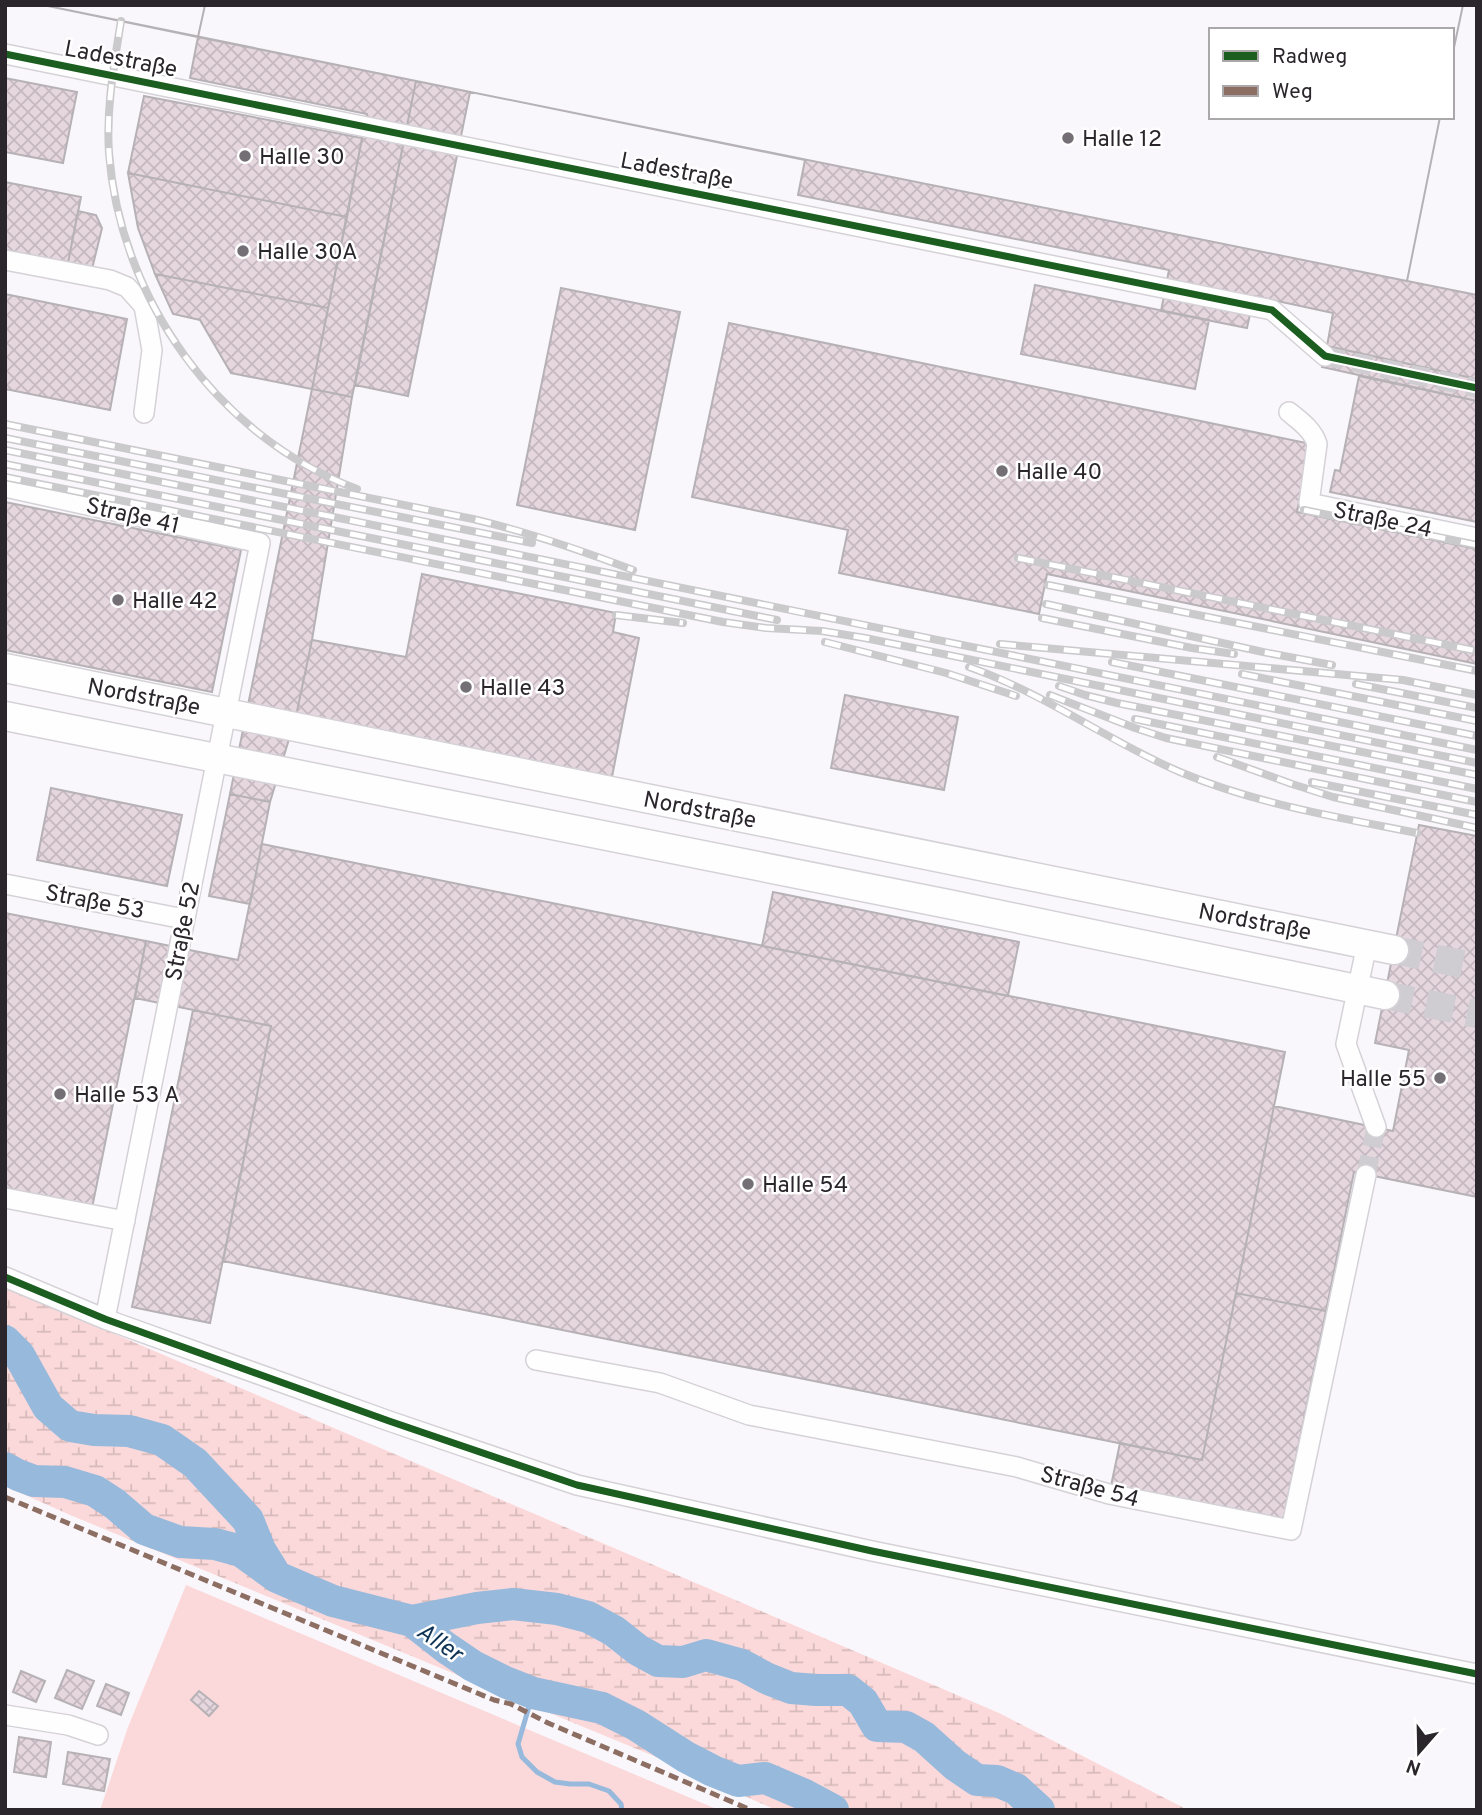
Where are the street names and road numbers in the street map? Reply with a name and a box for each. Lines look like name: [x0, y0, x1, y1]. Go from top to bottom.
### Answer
street label: Ladestraße: [62, 35, 179, 86]
street label: Ladestraße: [618, 147, 735, 198]
street label: Straße 41: [83, 493, 182, 542]
street label: Straße 24: [1330, 497, 1435, 546]
street label: Nordstraße: [85, 673, 202, 724]
street label: Nordstraße: [641, 786, 758, 837]
street label: Straße 52: [161, 879, 208, 984]
street label: Straße 53: [42, 880, 147, 927]
street label: Nordstraße: [1196, 898, 1313, 949]
street label: Straße 54: [1037, 1461, 1142, 1516]

